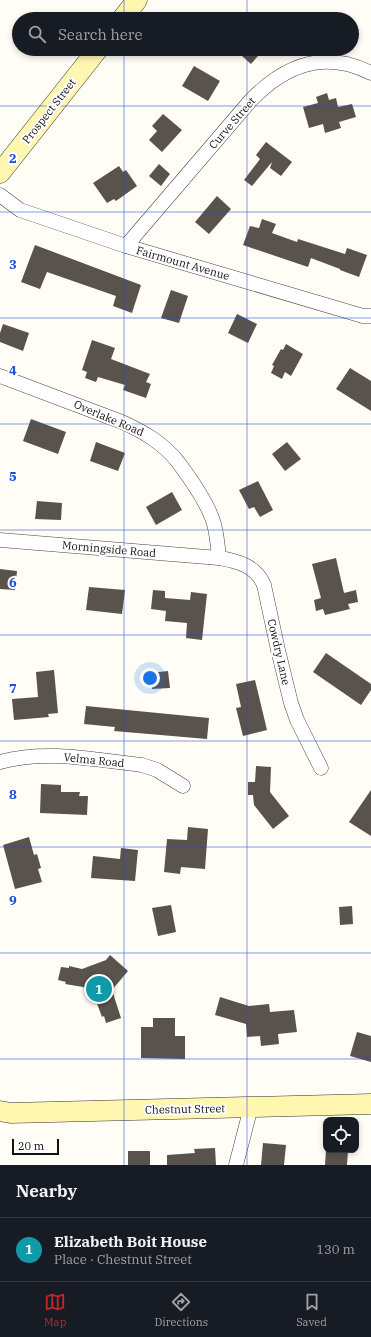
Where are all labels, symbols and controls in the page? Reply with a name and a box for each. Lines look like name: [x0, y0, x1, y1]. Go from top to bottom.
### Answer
search box: [12, 12, 359, 56]
icon: search: [26, 23, 48, 45]
text: Search here: [58, 25, 143, 44]
street label: Prospect Street: [19, 75, 79, 146]
street label: Curve Street: [206, 94, 258, 152]
text: 2: [9, 150, 17, 167]
street label: Fairmount Avenue: [135, 243, 231, 283]
text: 3: [9, 256, 17, 273]
text: 4: [9, 362, 17, 379]
street label: Overlake Road: [72, 397, 146, 439]
text: 5: [9, 468, 17, 485]
street label: Morningside Road: [61, 538, 157, 560]
text: 6: [9, 574, 17, 591]
street label: Cowdry Lane: [265, 618, 293, 687]
your location: [140, 668, 160, 688]
text: 7: [9, 680, 17, 697]
street label: Velma Road: [63, 750, 125, 770]
text: 8: [9, 786, 17, 803]
text: 9: [9, 892, 17, 909]
pin: 1: [86, 974, 112, 1004]
street label: Chestnut Street: [145, 1101, 225, 1117]
map controls: [323, 1117, 359, 1153]
button: locate: [323, 1117, 359, 1153]
scale bar: [12, 1137, 59, 1156]
text: 20 m: [18, 1139, 44, 1153]
text: Nearby: [16, 1180, 77, 1202]
text: Elizabeth Boit House: [54, 1232, 207, 1251]
text: 1: [25, 1241, 33, 1258]
text: 130 m: [316, 1241, 355, 1258]
text: Place · Chestnut Street: [54, 1251, 192, 1268]
tab: Map: [44, 1291, 66, 1329]
tab: Directions: [154, 1291, 208, 1329]
tab: Saved: [296, 1291, 327, 1329]

